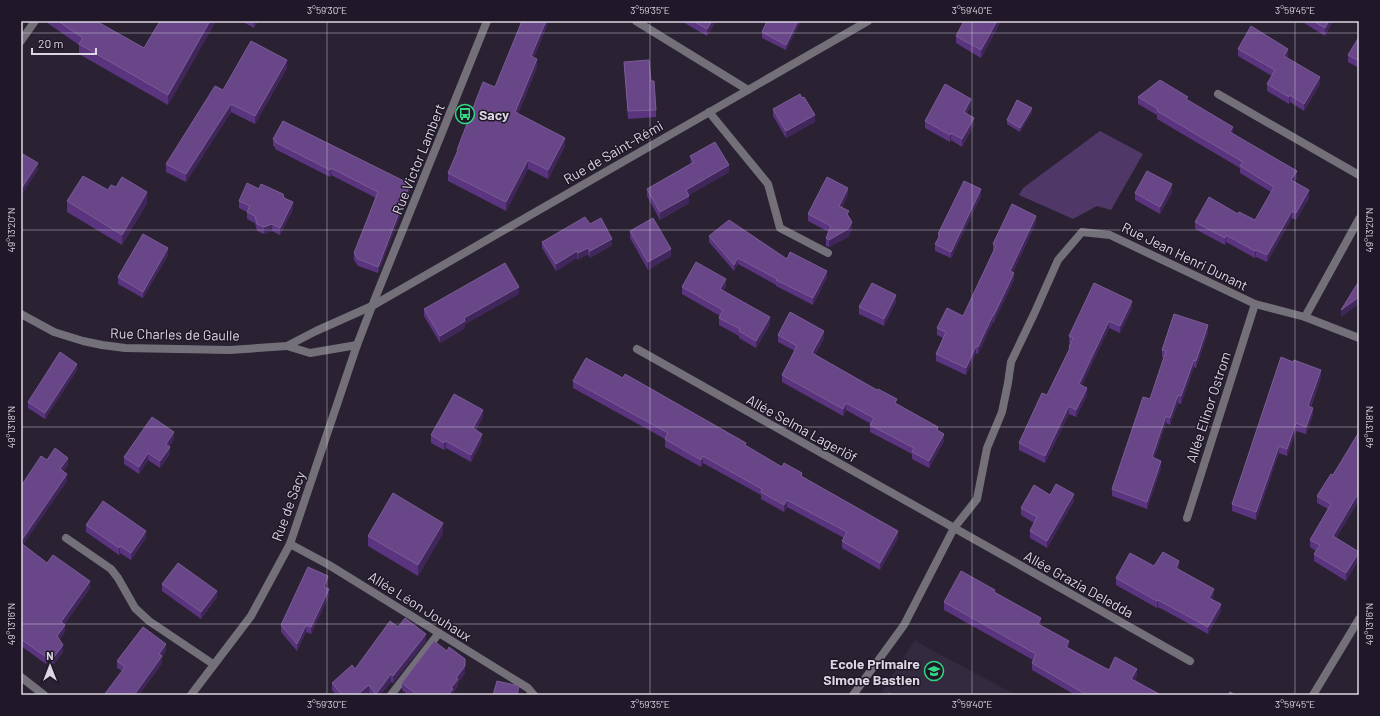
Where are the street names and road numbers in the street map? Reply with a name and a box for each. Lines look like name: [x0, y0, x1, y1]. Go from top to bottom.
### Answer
street label: Rue Victor Lambert: [388, 101, 448, 217]
street label: Rue de Saint-Rémi: [560, 117, 666, 187]
street label: Rue Jean Henri Dunant: [1119, 218, 1251, 294]
street label: Rue Charles de Gaulle: [110, 324, 240, 344]
street label: Allée Elinor Ostrom: [1182, 349, 1234, 465]
street label: Allée Selma Lagerlöf: [744, 391, 860, 465]
street label: Rue de Sacy: [267, 468, 309, 543]
street label: Allée Grazia Deledda: [1021, 547, 1137, 621]
street label: Allée Léon Jouhaux: [365, 567, 475, 645]

